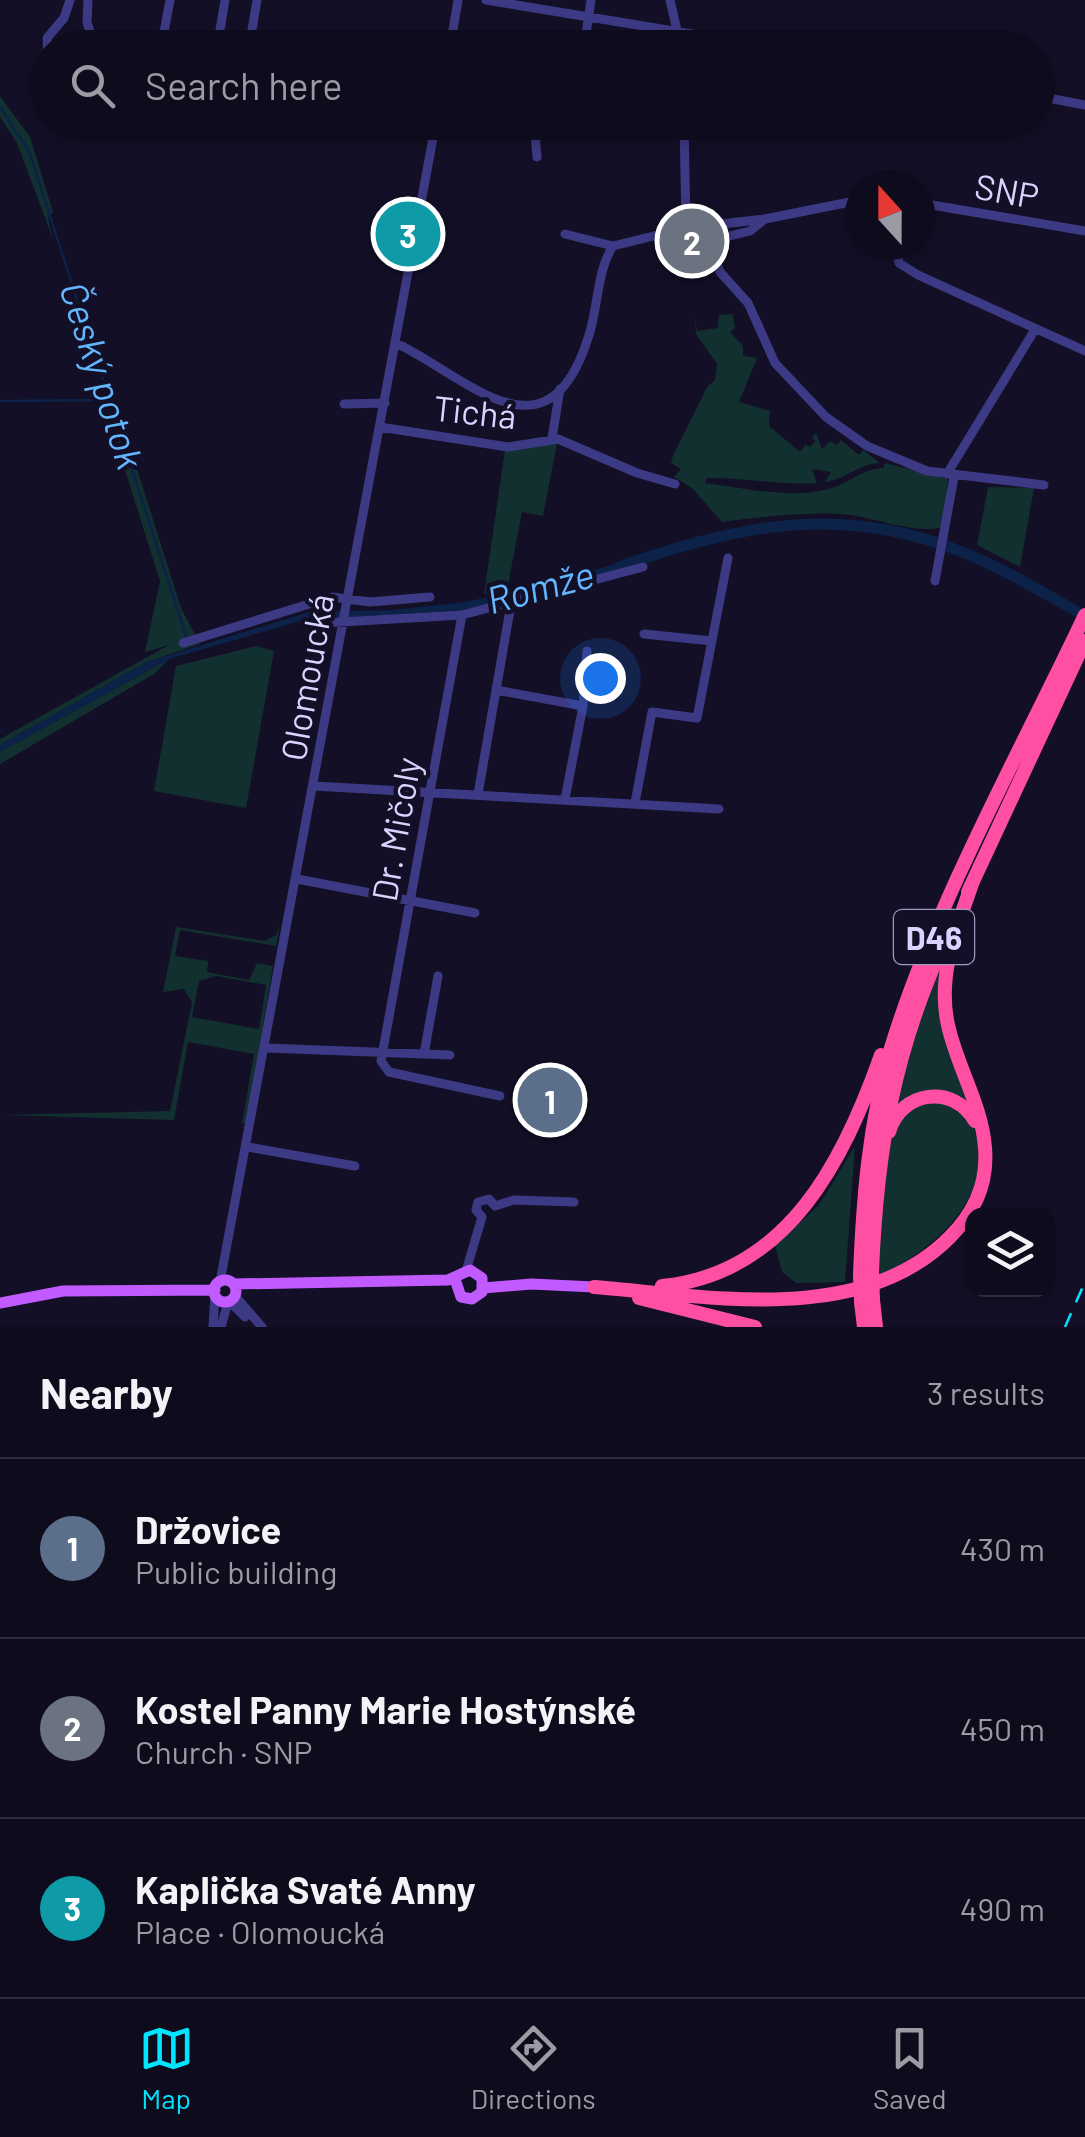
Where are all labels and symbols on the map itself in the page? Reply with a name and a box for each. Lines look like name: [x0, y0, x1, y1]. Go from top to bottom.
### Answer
street label: SNP: [972, 164, 1042, 216]
north arrow: [845, 170, 935, 260]
pin: 3: [376, 196, 440, 272]
pin: 2: [660, 204, 724, 278]
water label: Český potok: [51, 276, 155, 475]
street label: Tichá: [431, 386, 519, 436]
water label: Romže: [481, 550, 599, 622]
street label: Olomoucká: [271, 590, 341, 764]
your location: [575, 653, 626, 704]
street label: Dr. Mičoly: [362, 754, 428, 904]
road number: D46: [894, 910, 974, 964]
pin: 1: [518, 1062, 582, 1138]

